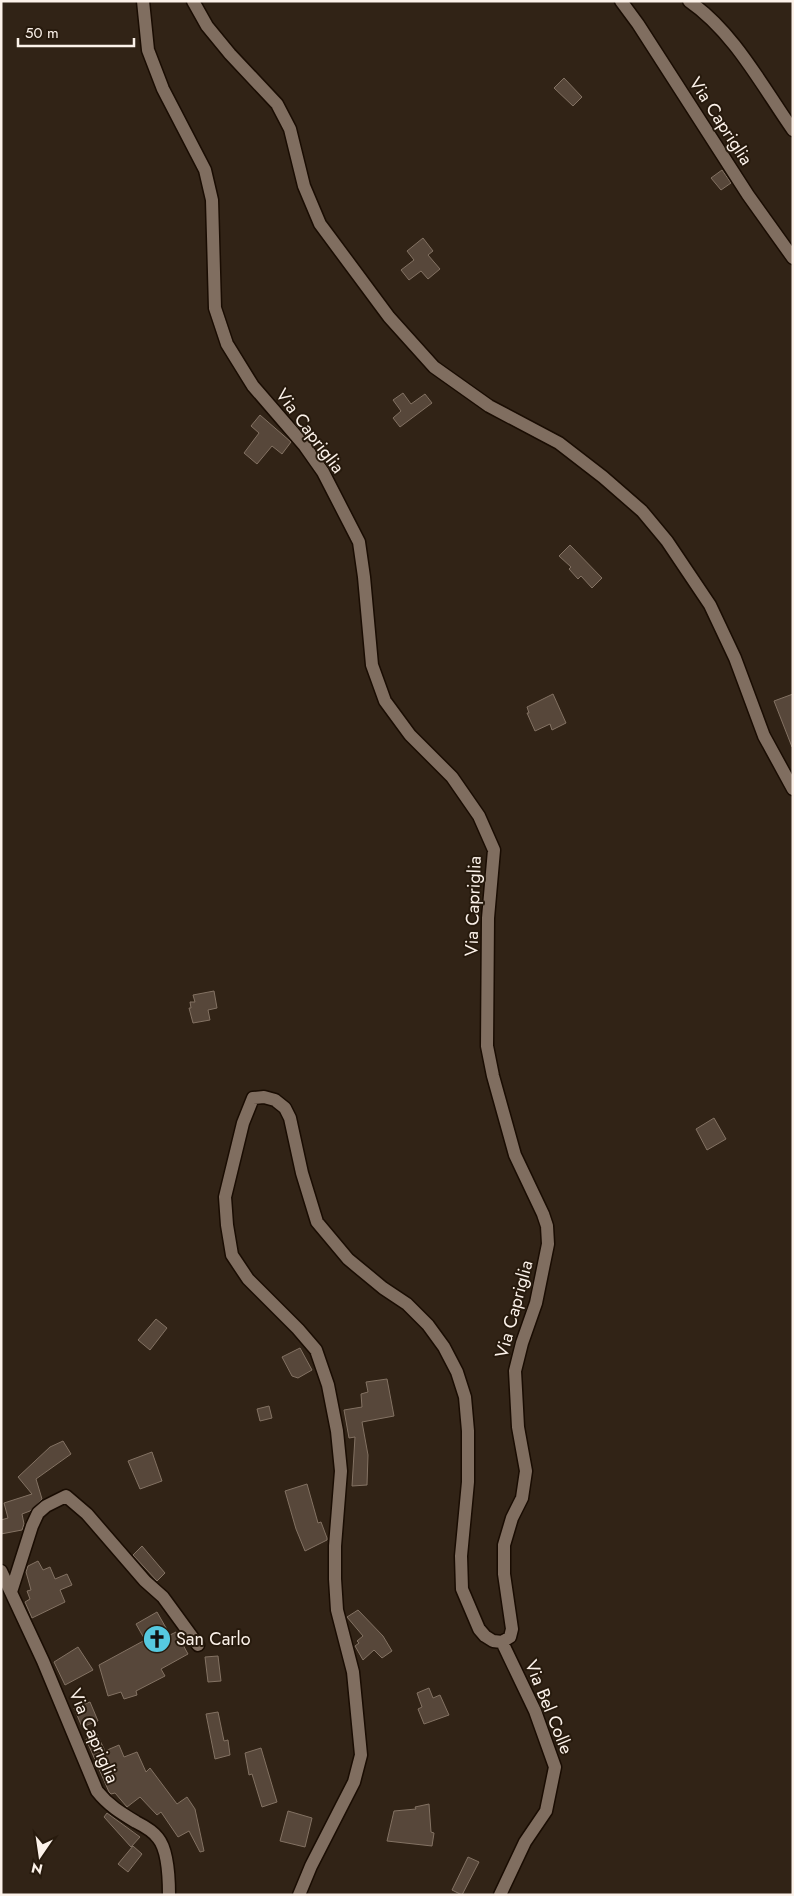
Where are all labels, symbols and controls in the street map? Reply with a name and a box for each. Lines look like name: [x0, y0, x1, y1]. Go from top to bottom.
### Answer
scale bar: [18, 15, 134, 47]
text: 50 m: [25, 22, 59, 44]
street label: Via Capriglia: [683, 72, 759, 170]
street label: Via Capriglia: [269, 383, 351, 479]
street label: Via Capriglia: [458, 855, 488, 957]
street label: Via Capriglia: [488, 1257, 540, 1361]
church icon: San Carlo: [142, 1624, 172, 1654]
place label: San Carlo: [176, 1626, 251, 1652]
street label: Via Bel Colle: [518, 1656, 580, 1758]
street label: Via Capriglia: [62, 1685, 126, 1787]
north arrow: [15, 1831, 65, 1881]
text: N: [29, 1858, 45, 1880]

